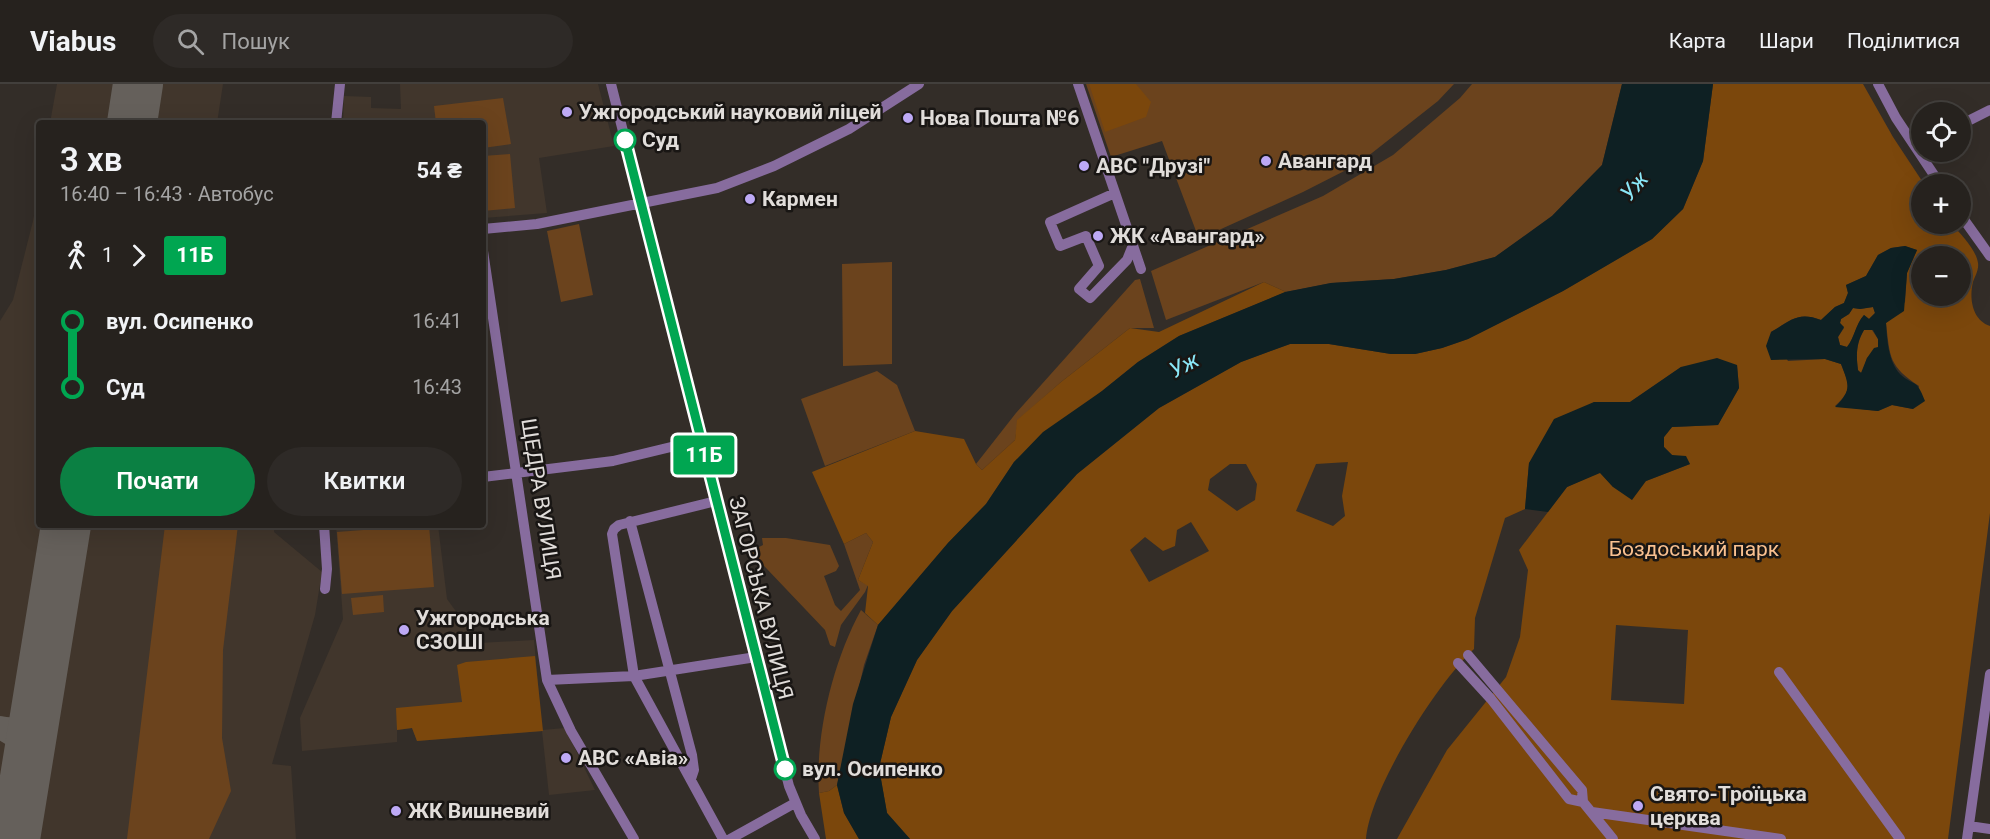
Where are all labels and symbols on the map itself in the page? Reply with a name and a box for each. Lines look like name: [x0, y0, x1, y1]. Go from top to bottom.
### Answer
place label: Ужгородський науковий ліцей: [579, 100, 882, 124]
marker: Ужгородський науковий ліцей: [560, 105, 574, 119]
place label: Нова Пошта №6: [920, 106, 1079, 130]
marker: Нова Пошта №6: [901, 111, 915, 125]
place label: Суд: [642, 128, 679, 152]
marker: Суд: [614, 129, 636, 151]
place label: Авангард: [1278, 149, 1372, 173]
place label: ABC "Друзі": [1096, 154, 1210, 178]
marker: Авангард: [1259, 154, 1273, 168]
marker: ABC "Друзі": [1077, 159, 1091, 173]
water label: Уж: [1615, 166, 1654, 205]
place label: Кармен: [762, 187, 838, 211]
marker: Кармен: [743, 192, 757, 206]
place label: ЖК «Авангард»: [1110, 224, 1265, 248]
marker: ЖК «Авангард»: [1091, 229, 1105, 243]
water label: Уж: [1165, 347, 1204, 383]
street label: ЩЕДРА ВУЛИЦЯ: [516, 417, 566, 581]
line badge: 11Б: [670, 436, 738, 475]
street label: ЗАГОРСЬКА ВУЛИЦЯ: [724, 494, 798, 702]
park label: Боздоський парк: [1609, 537, 1780, 561]
place label: Ужгородська СЗОШІ: [416, 606, 550, 654]
marker: Ужгородська СЗОШІ: [397, 623, 411, 637]
place label: ABC «Авіа»: [578, 746, 688, 770]
marker: ABC «Авіа»: [559, 751, 573, 765]
place label: вул. Осипенко: [802, 757, 943, 781]
marker: вул. Осипенко: [774, 758, 796, 780]
place label: Свято-Троїцька церква: [1650, 782, 1807, 830]
place label: ЖК Вишневий: [408, 799, 549, 823]
marker: Свято-Троїцька церква: [1631, 799, 1645, 813]
marker: ЖК Вишневий: [389, 804, 403, 818]

